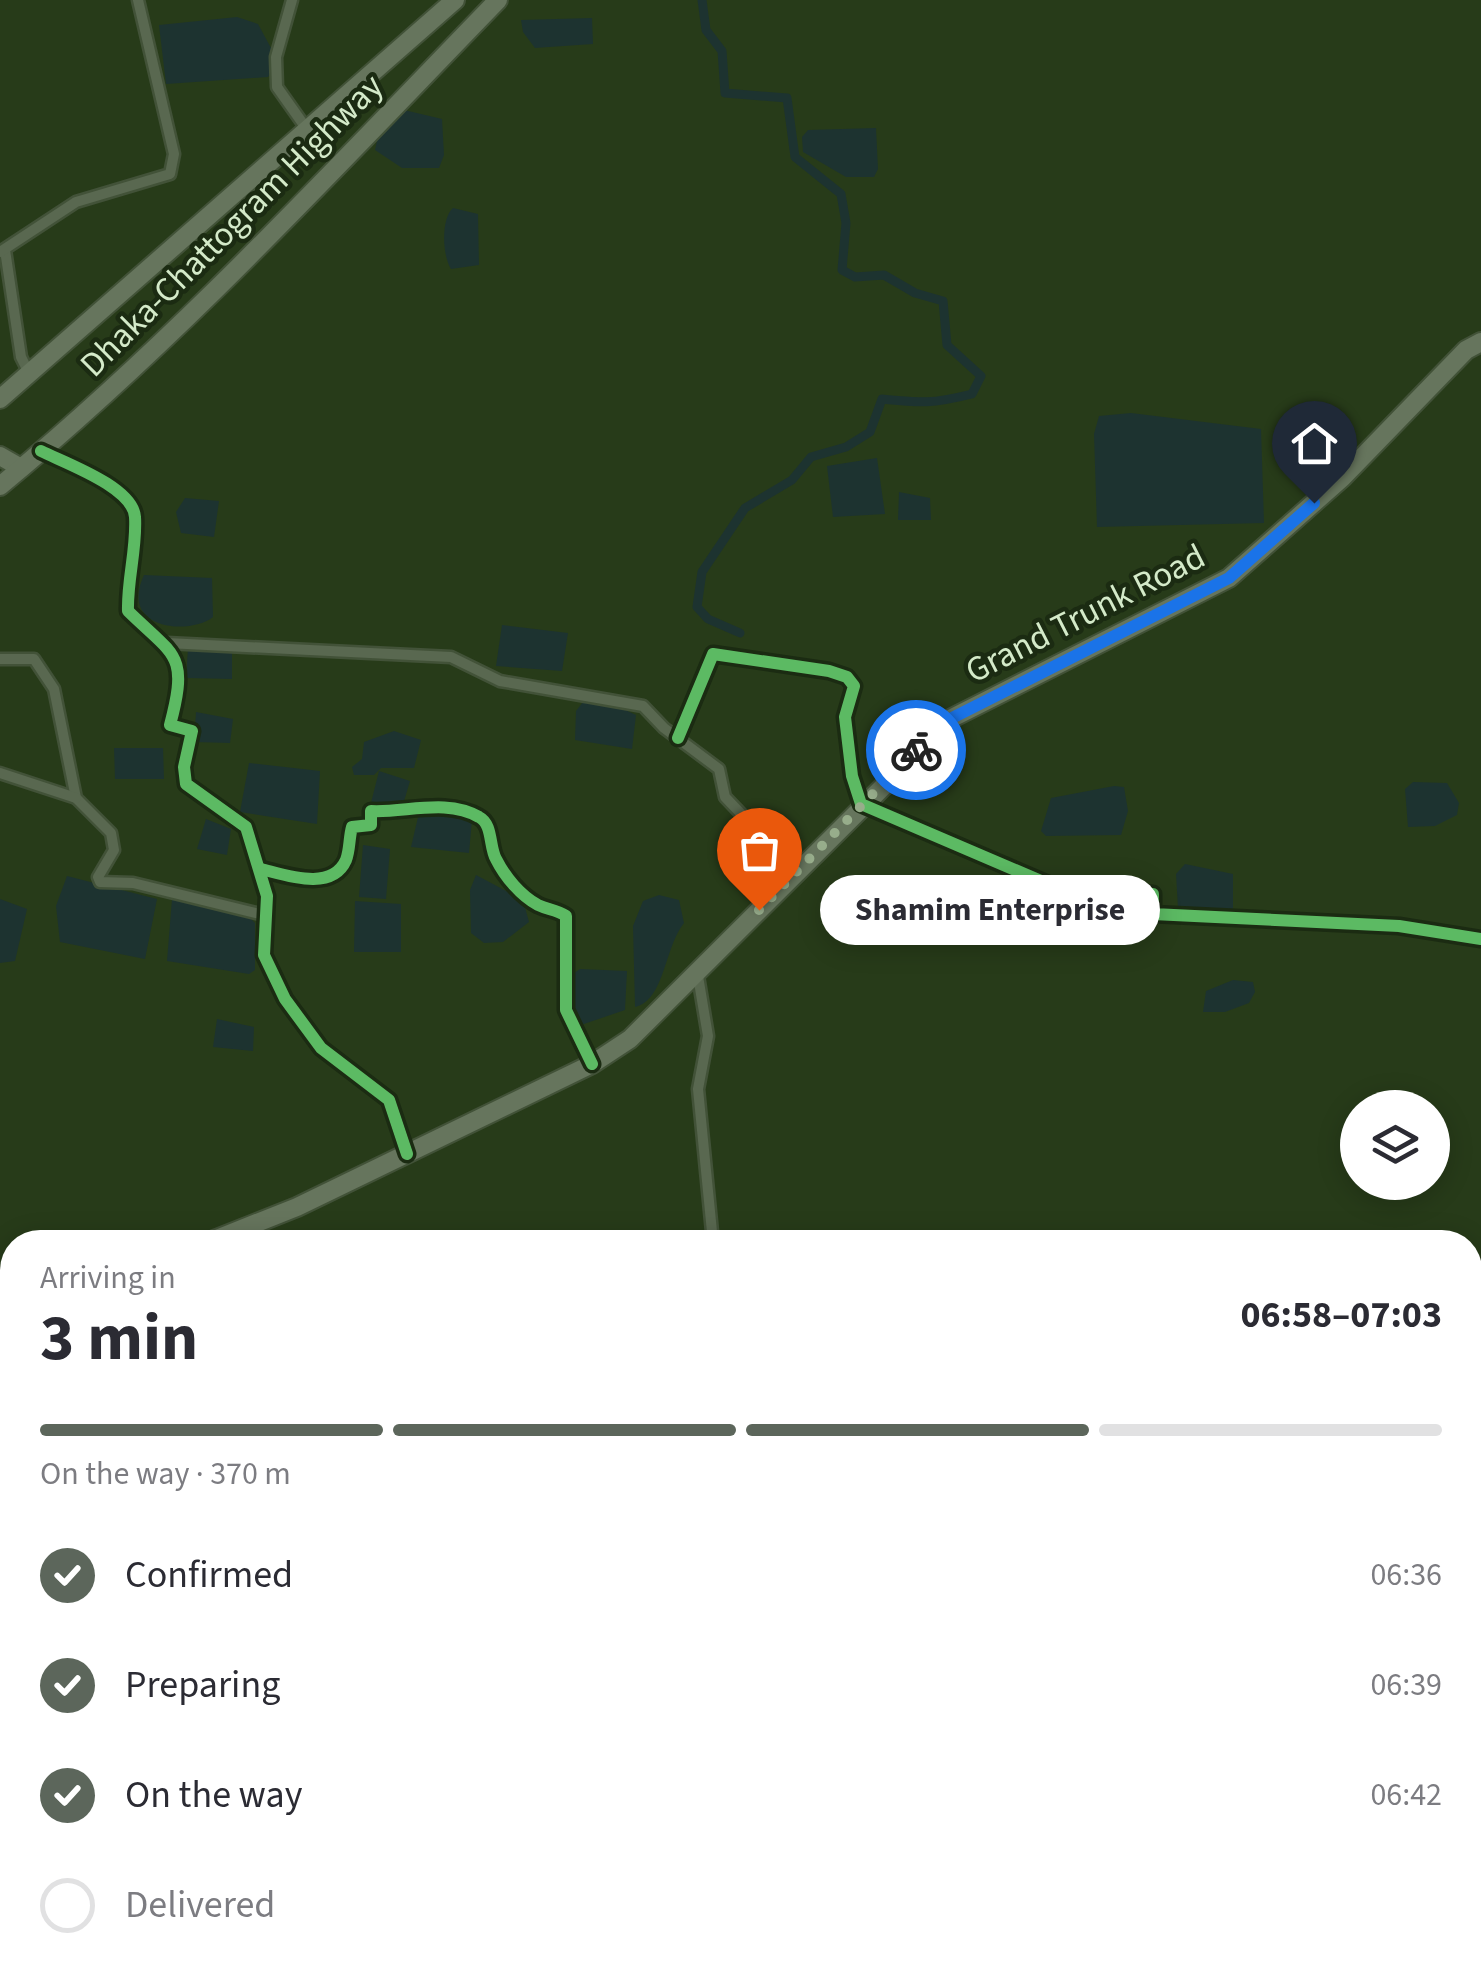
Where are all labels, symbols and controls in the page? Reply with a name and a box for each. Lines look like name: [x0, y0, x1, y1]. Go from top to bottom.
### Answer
street label: Dhaka-Chattogram Highway: [69, 63, 395, 389]
pin: [1272, 401, 1357, 504]
icon: home: [1287, 416, 1342, 471]
street label: Grand Trunk Road: [957, 532, 1214, 696]
courier: [866, 700, 966, 800]
icon: bike: [889, 723, 944, 778]
pin: [717, 808, 802, 911]
icon: bag: [732, 823, 787, 878]
callout: Shamim Enterprise: [819, 875, 1159, 945]
text: Shamim Enterprise: [855, 887, 1125, 933]
map controls: [1340, 1090, 1450, 1200]
button: layers: [1340, 1090, 1450, 1200]
text: Arriving in: [40, 1255, 176, 1301]
text: 06:58–07:03: [1240, 1288, 1442, 1342]
text: 3 min: [40, 1292, 198, 1385]
text: On the way · 370 m: [40, 1451, 291, 1497]
icon: check: [40, 1548, 95, 1603]
text: Confirmed: [125, 1548, 293, 1602]
text: 06:36: [1370, 1552, 1442, 1598]
icon: check: [40, 1658, 95, 1713]
text: Preparing: [125, 1658, 280, 1712]
text: 06:39: [1370, 1662, 1442, 1708]
icon: check: [40, 1768, 95, 1823]
text: On the way: [125, 1768, 302, 1822]
text: 06:42: [1370, 1772, 1442, 1818]
text: Delivered: [125, 1878, 275, 1932]

